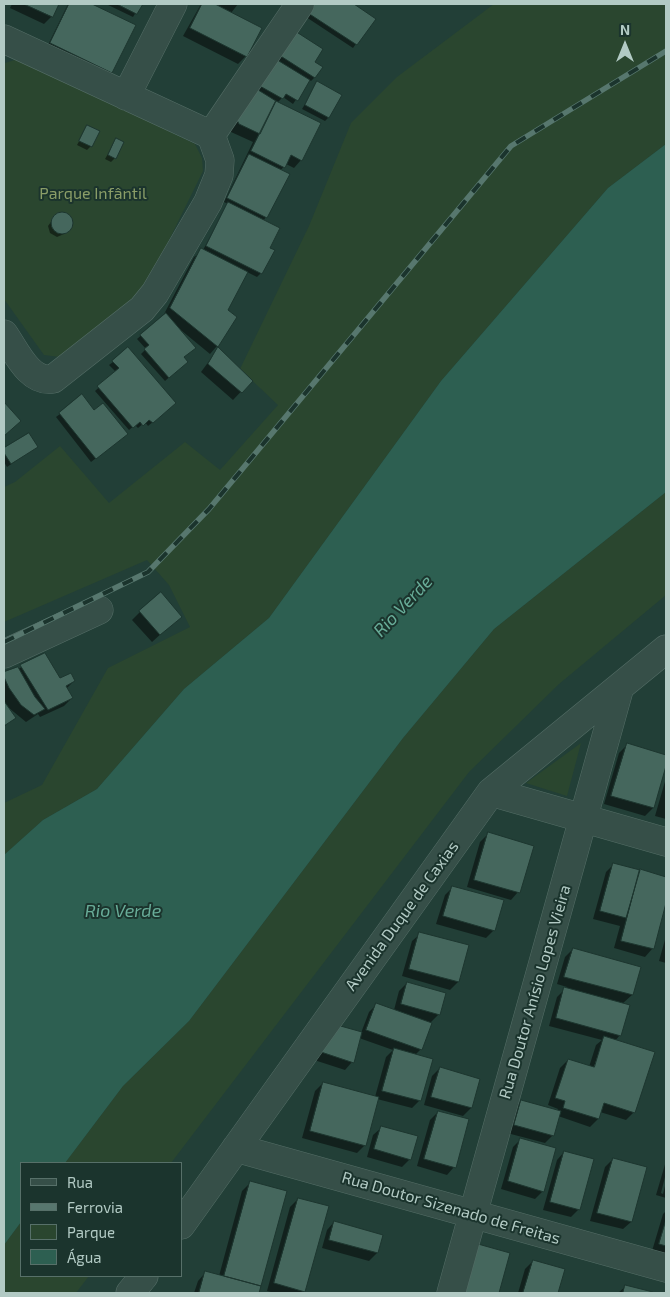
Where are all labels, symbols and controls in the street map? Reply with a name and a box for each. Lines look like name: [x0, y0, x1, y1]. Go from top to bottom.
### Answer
north arrow: [600, 20, 650, 70]
text: N: [620, 21, 630, 38]
park label: Parque Infântil: [39, 184, 147, 204]
water label: Rio Verde: [369, 571, 437, 641]
street label: Avenida Duque de Caxias: [341, 838, 463, 994]
street label: Rua Doutor Anísio Lopes Vieira: [495, 883, 575, 1101]
water label: Rio Verde: [85, 900, 161, 922]
legend: [20, 1162, 182, 1277]
street label: Rua Doutor Sizenado de Freitas: [340, 1168, 562, 1248]
text: Rua: [67, 1173, 93, 1191]
text: Ferrovia: [67, 1198, 123, 1216]
text: Parque: [67, 1223, 115, 1241]
text: Água: [67, 1248, 102, 1266]

